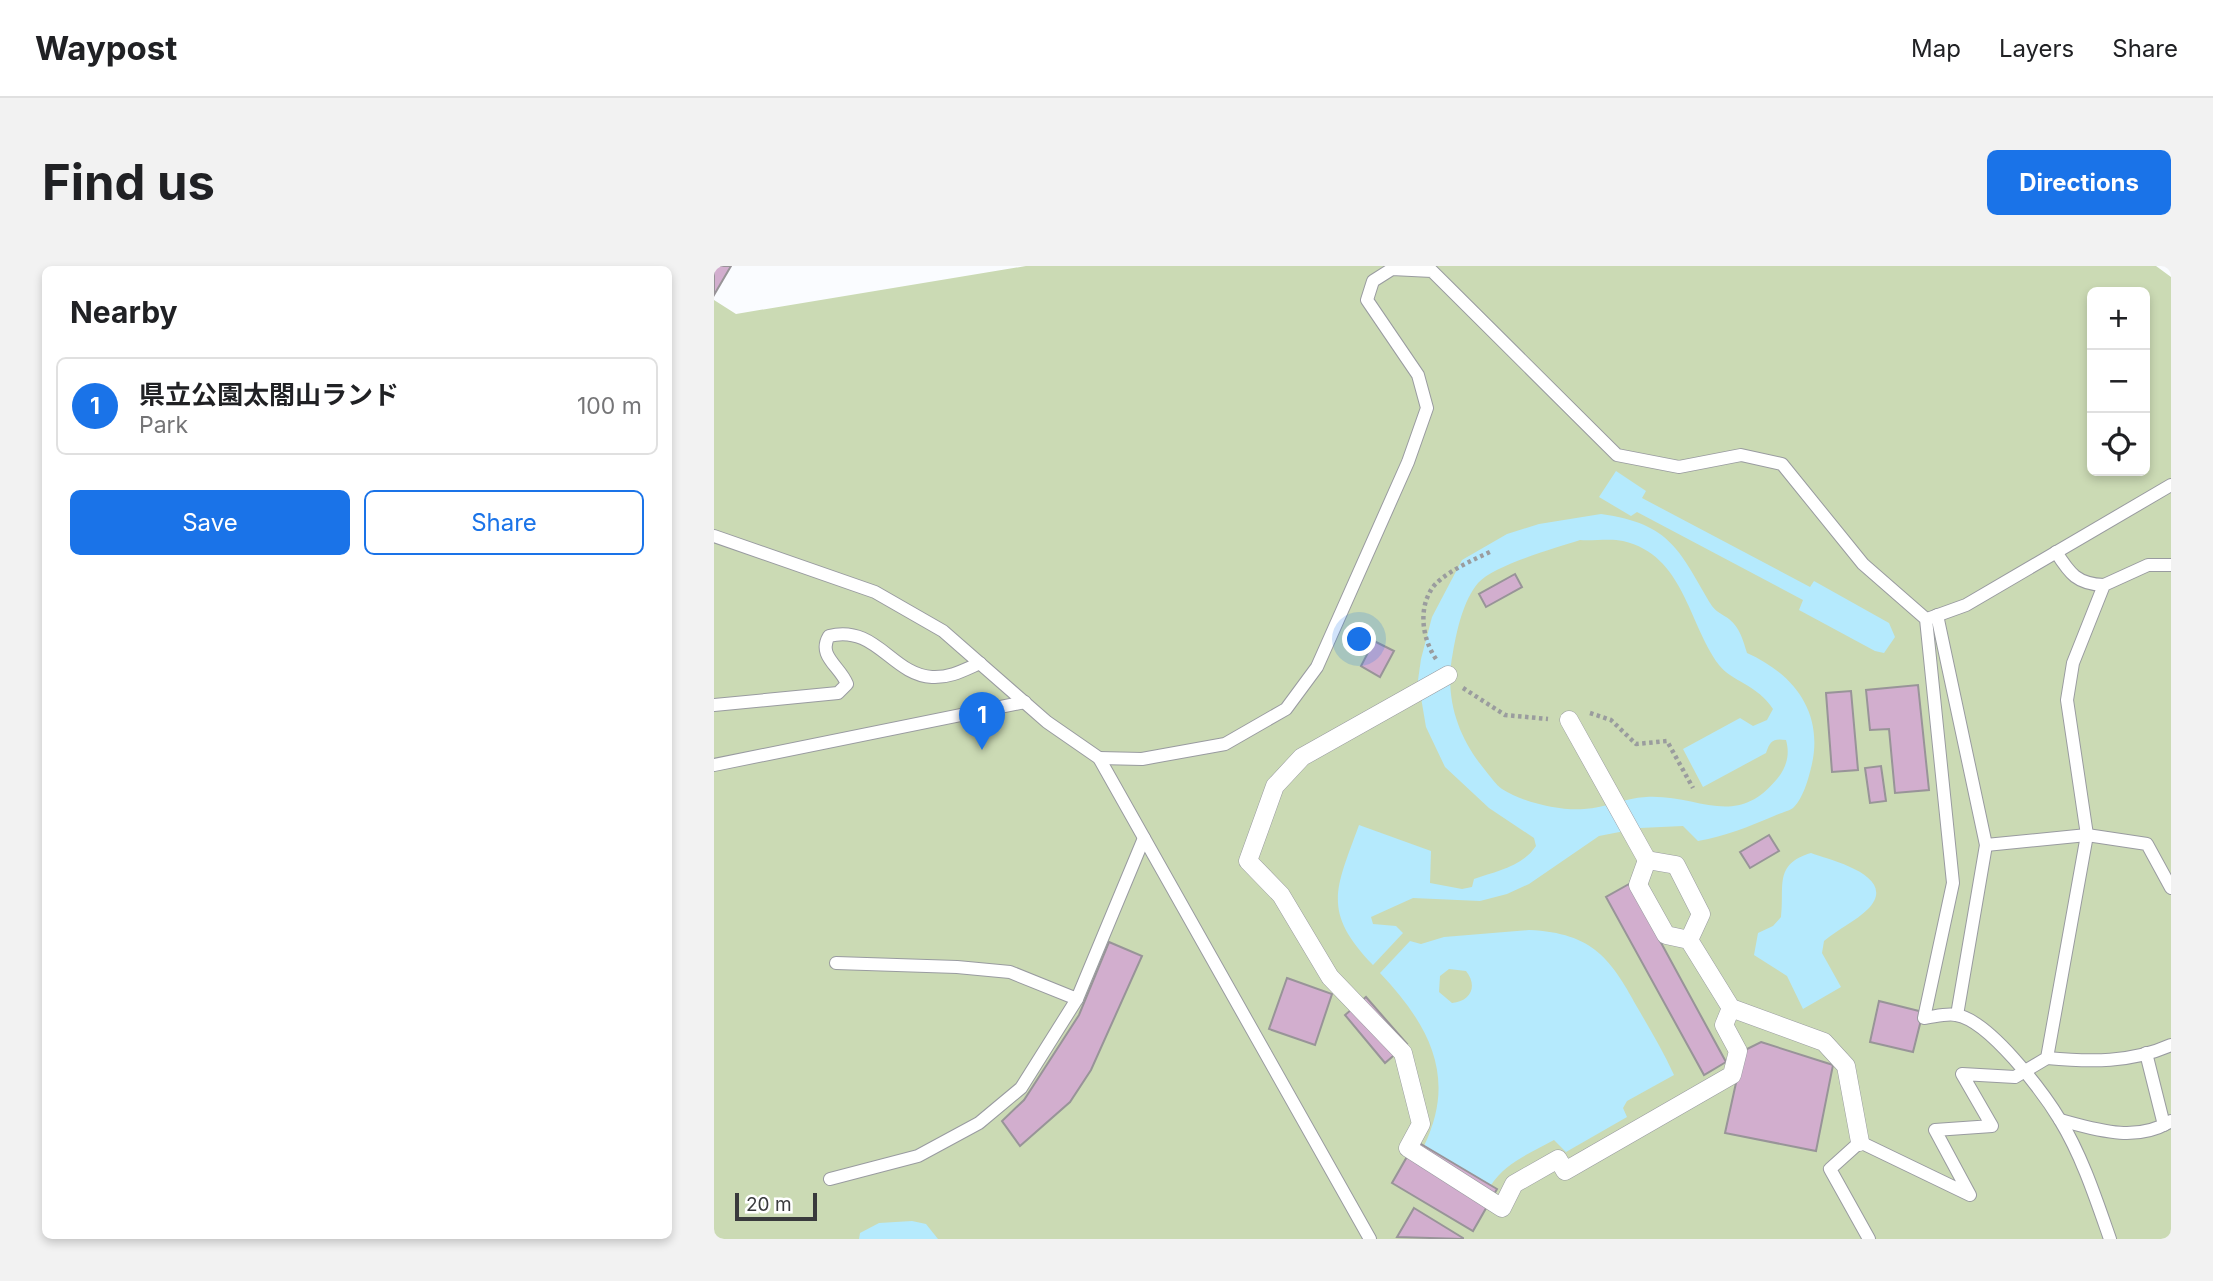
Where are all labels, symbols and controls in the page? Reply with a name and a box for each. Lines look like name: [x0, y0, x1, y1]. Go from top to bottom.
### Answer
text: Waypost: [35, 28, 177, 68]
text: Map: [1911, 34, 1961, 63]
text: Layers: [1999, 34, 2074, 63]
text: Share: [2112, 34, 2178, 63]
button: Directions: [1987, 150, 2171, 215]
text: Find us: [42, 153, 215, 212]
map controls: [2087, 287, 2150, 476]
button: +: [2087, 287, 2150, 350]
text: Nearby: [70, 294, 178, 330]
button: −: [2087, 350, 2150, 413]
text: 県立公園太閤山ランド: [139, 379, 399, 410]
text: 1: [90, 392, 100, 420]
text: 100 m: [577, 392, 642, 420]
text: Park: [139, 411, 188, 439]
button: locate: [2087, 413, 2150, 476]
button: Save: [70, 490, 350, 555]
button: Share: [364, 490, 644, 555]
your location: [1342, 622, 1376, 656]
pin: 1: [959, 692, 1005, 750]
scale bar: [735, 1190, 817, 1222]
text: 20 m: [746, 1193, 792, 1216]

